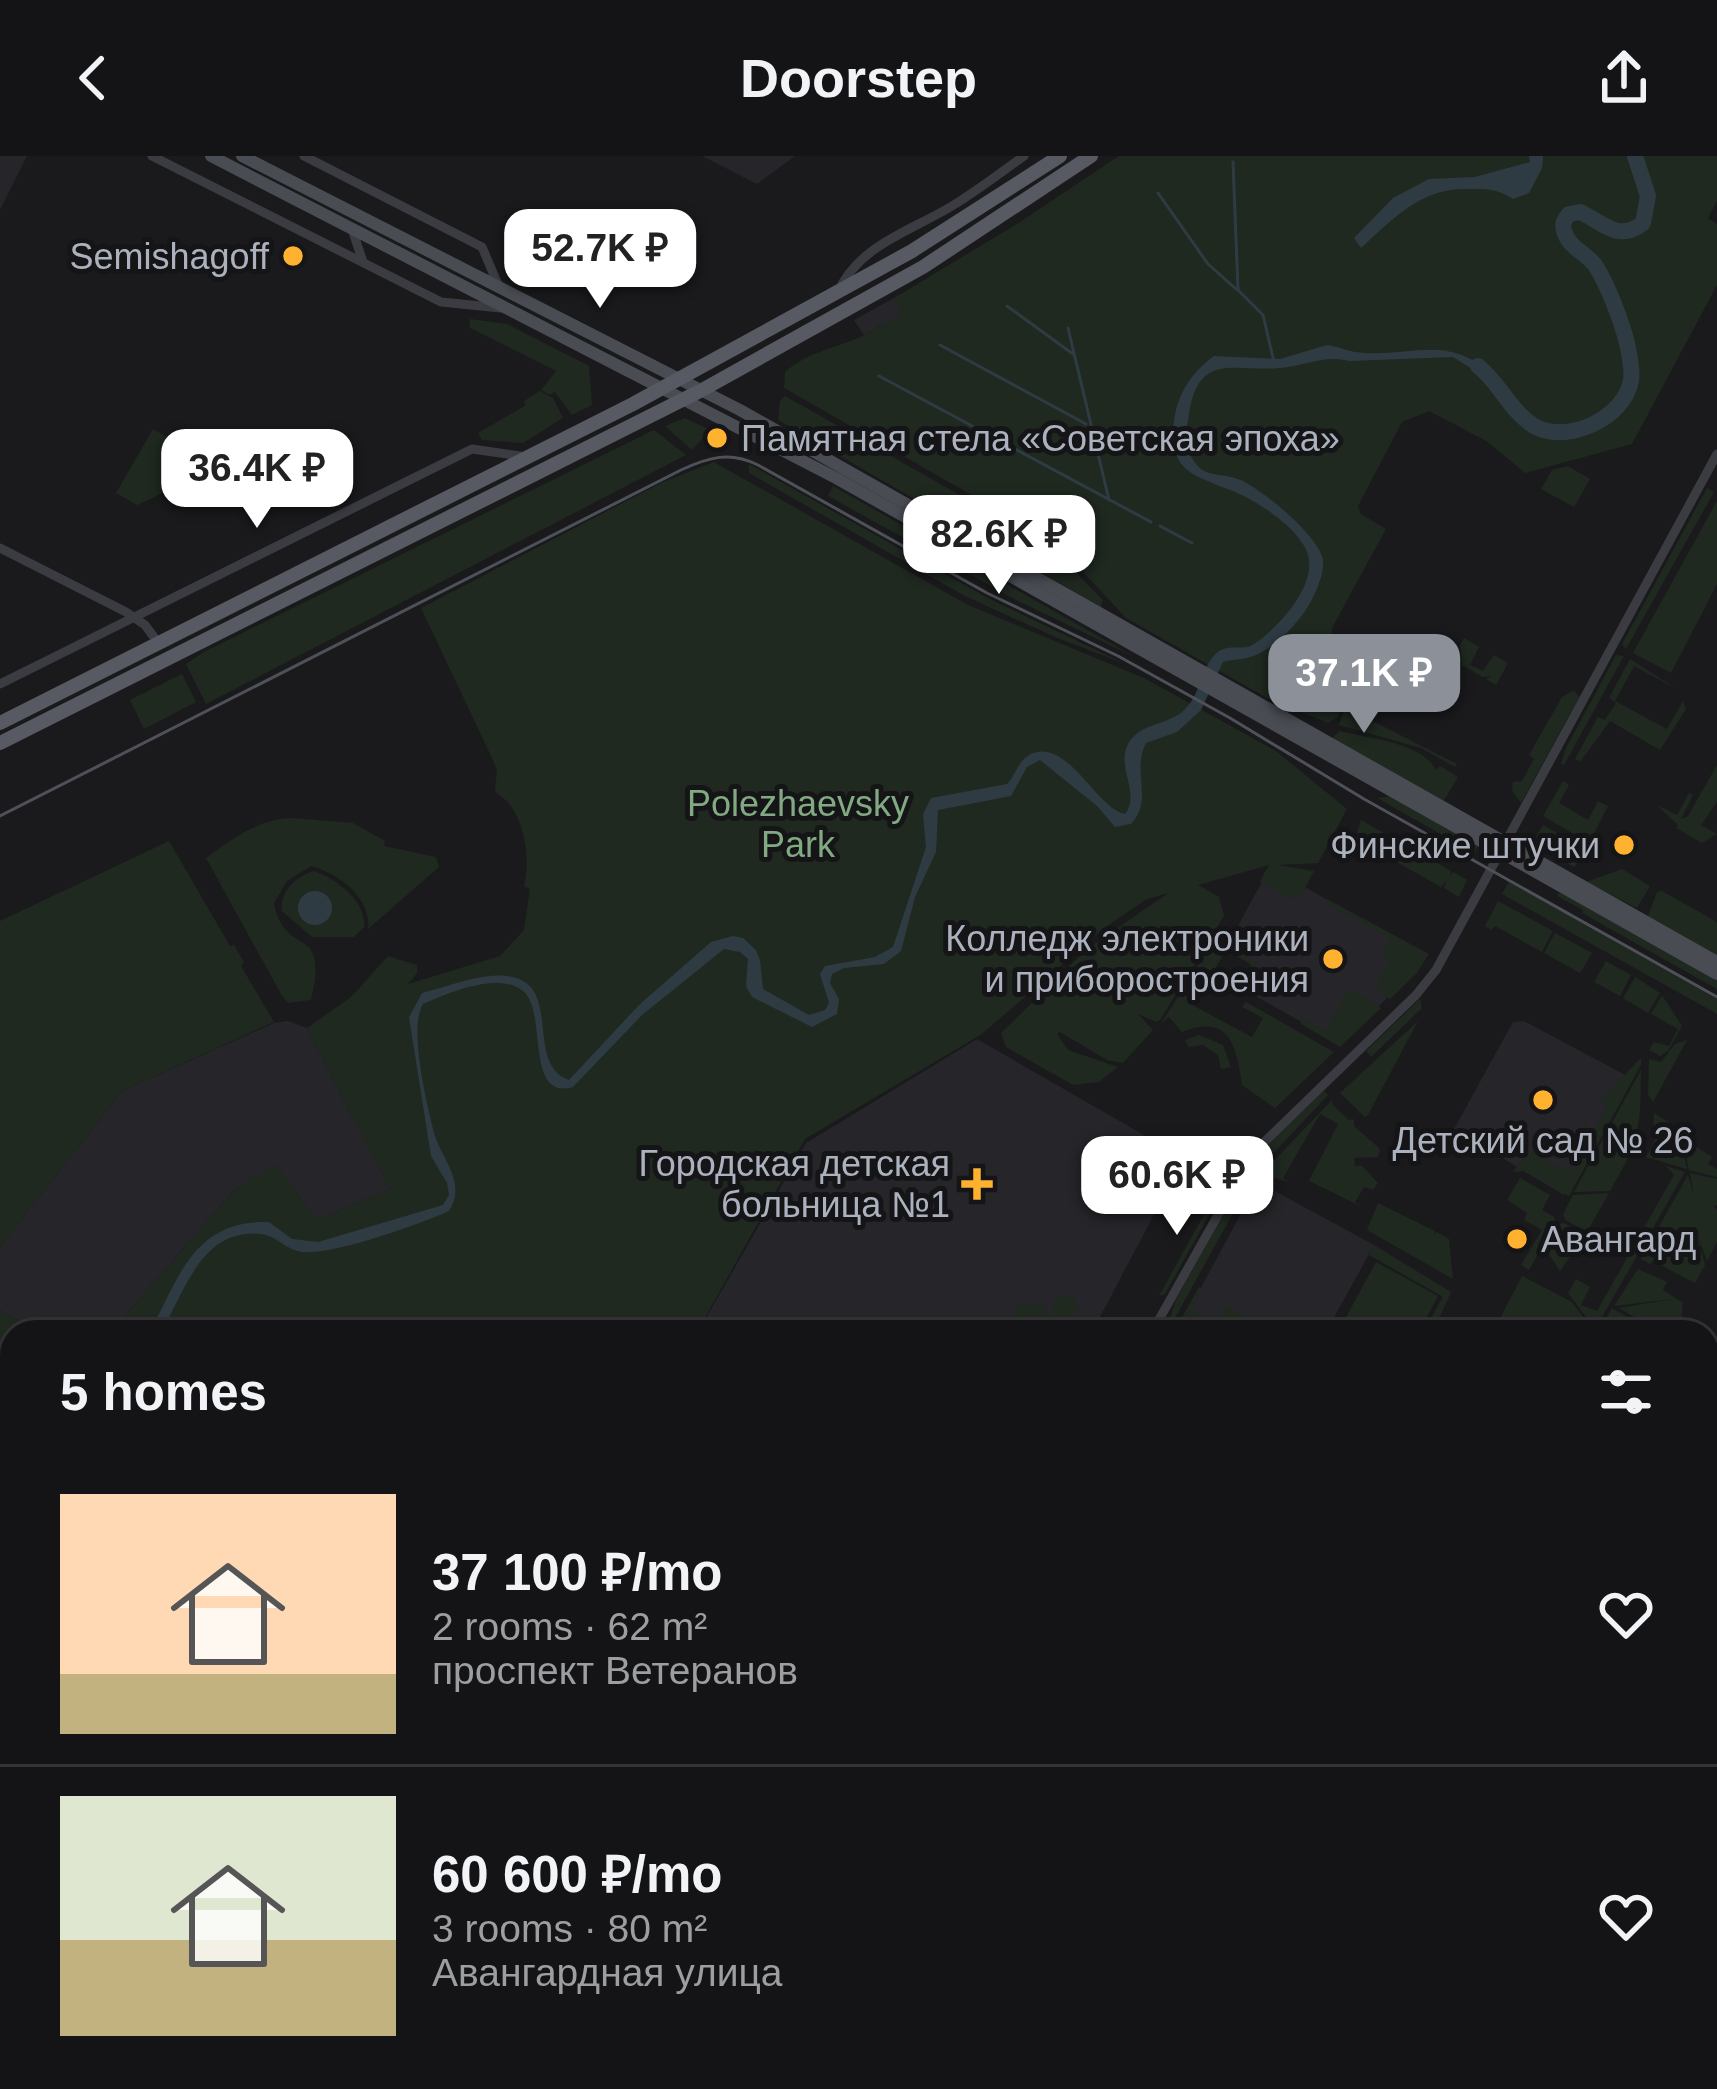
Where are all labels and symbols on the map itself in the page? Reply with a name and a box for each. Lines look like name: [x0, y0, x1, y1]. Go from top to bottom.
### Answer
pin: 52.7K ₽: [489, 209, 711, 311]
place label: Semishagoff: [70, 236, 270, 277]
marker: Semishagoff: [280, 243, 306, 269]
place label: Памятная стела «Советская эпоха»: [741, 418, 1340, 459]
marker: Памятная стела «Советская эпоха»: [704, 425, 730, 451]
pin: 36.4K ₽: [146, 429, 368, 531]
pin: 82.6K ₽: [888, 495, 1110, 597]
pin: 37.1K ₽: [1253, 634, 1475, 736]
park label: Polezhaevsky Park: [687, 783, 909, 865]
place label: Финские штучки: [1330, 825, 1600, 866]
marker: Финские штучки: [1611, 832, 1637, 858]
place label: Колледж электроники и приборостроения: [945, 918, 1309, 1000]
marker: Колледж электроники и приборостроения: [1320, 946, 1346, 972]
marker: Детский сад № 26: [1530, 1087, 1556, 1113]
place label: Детский сад № 26: [1393, 1120, 1693, 1161]
pin: 60.6K ₽: [1066, 1136, 1288, 1238]
place label: Городская детская больница №1: [639, 1143, 950, 1225]
marker: Городская детская больница №1: [961, 1168, 993, 1200]
place label: Авангард: [1541, 1219, 1696, 1260]
marker: Авангард: [1504, 1226, 1530, 1252]

